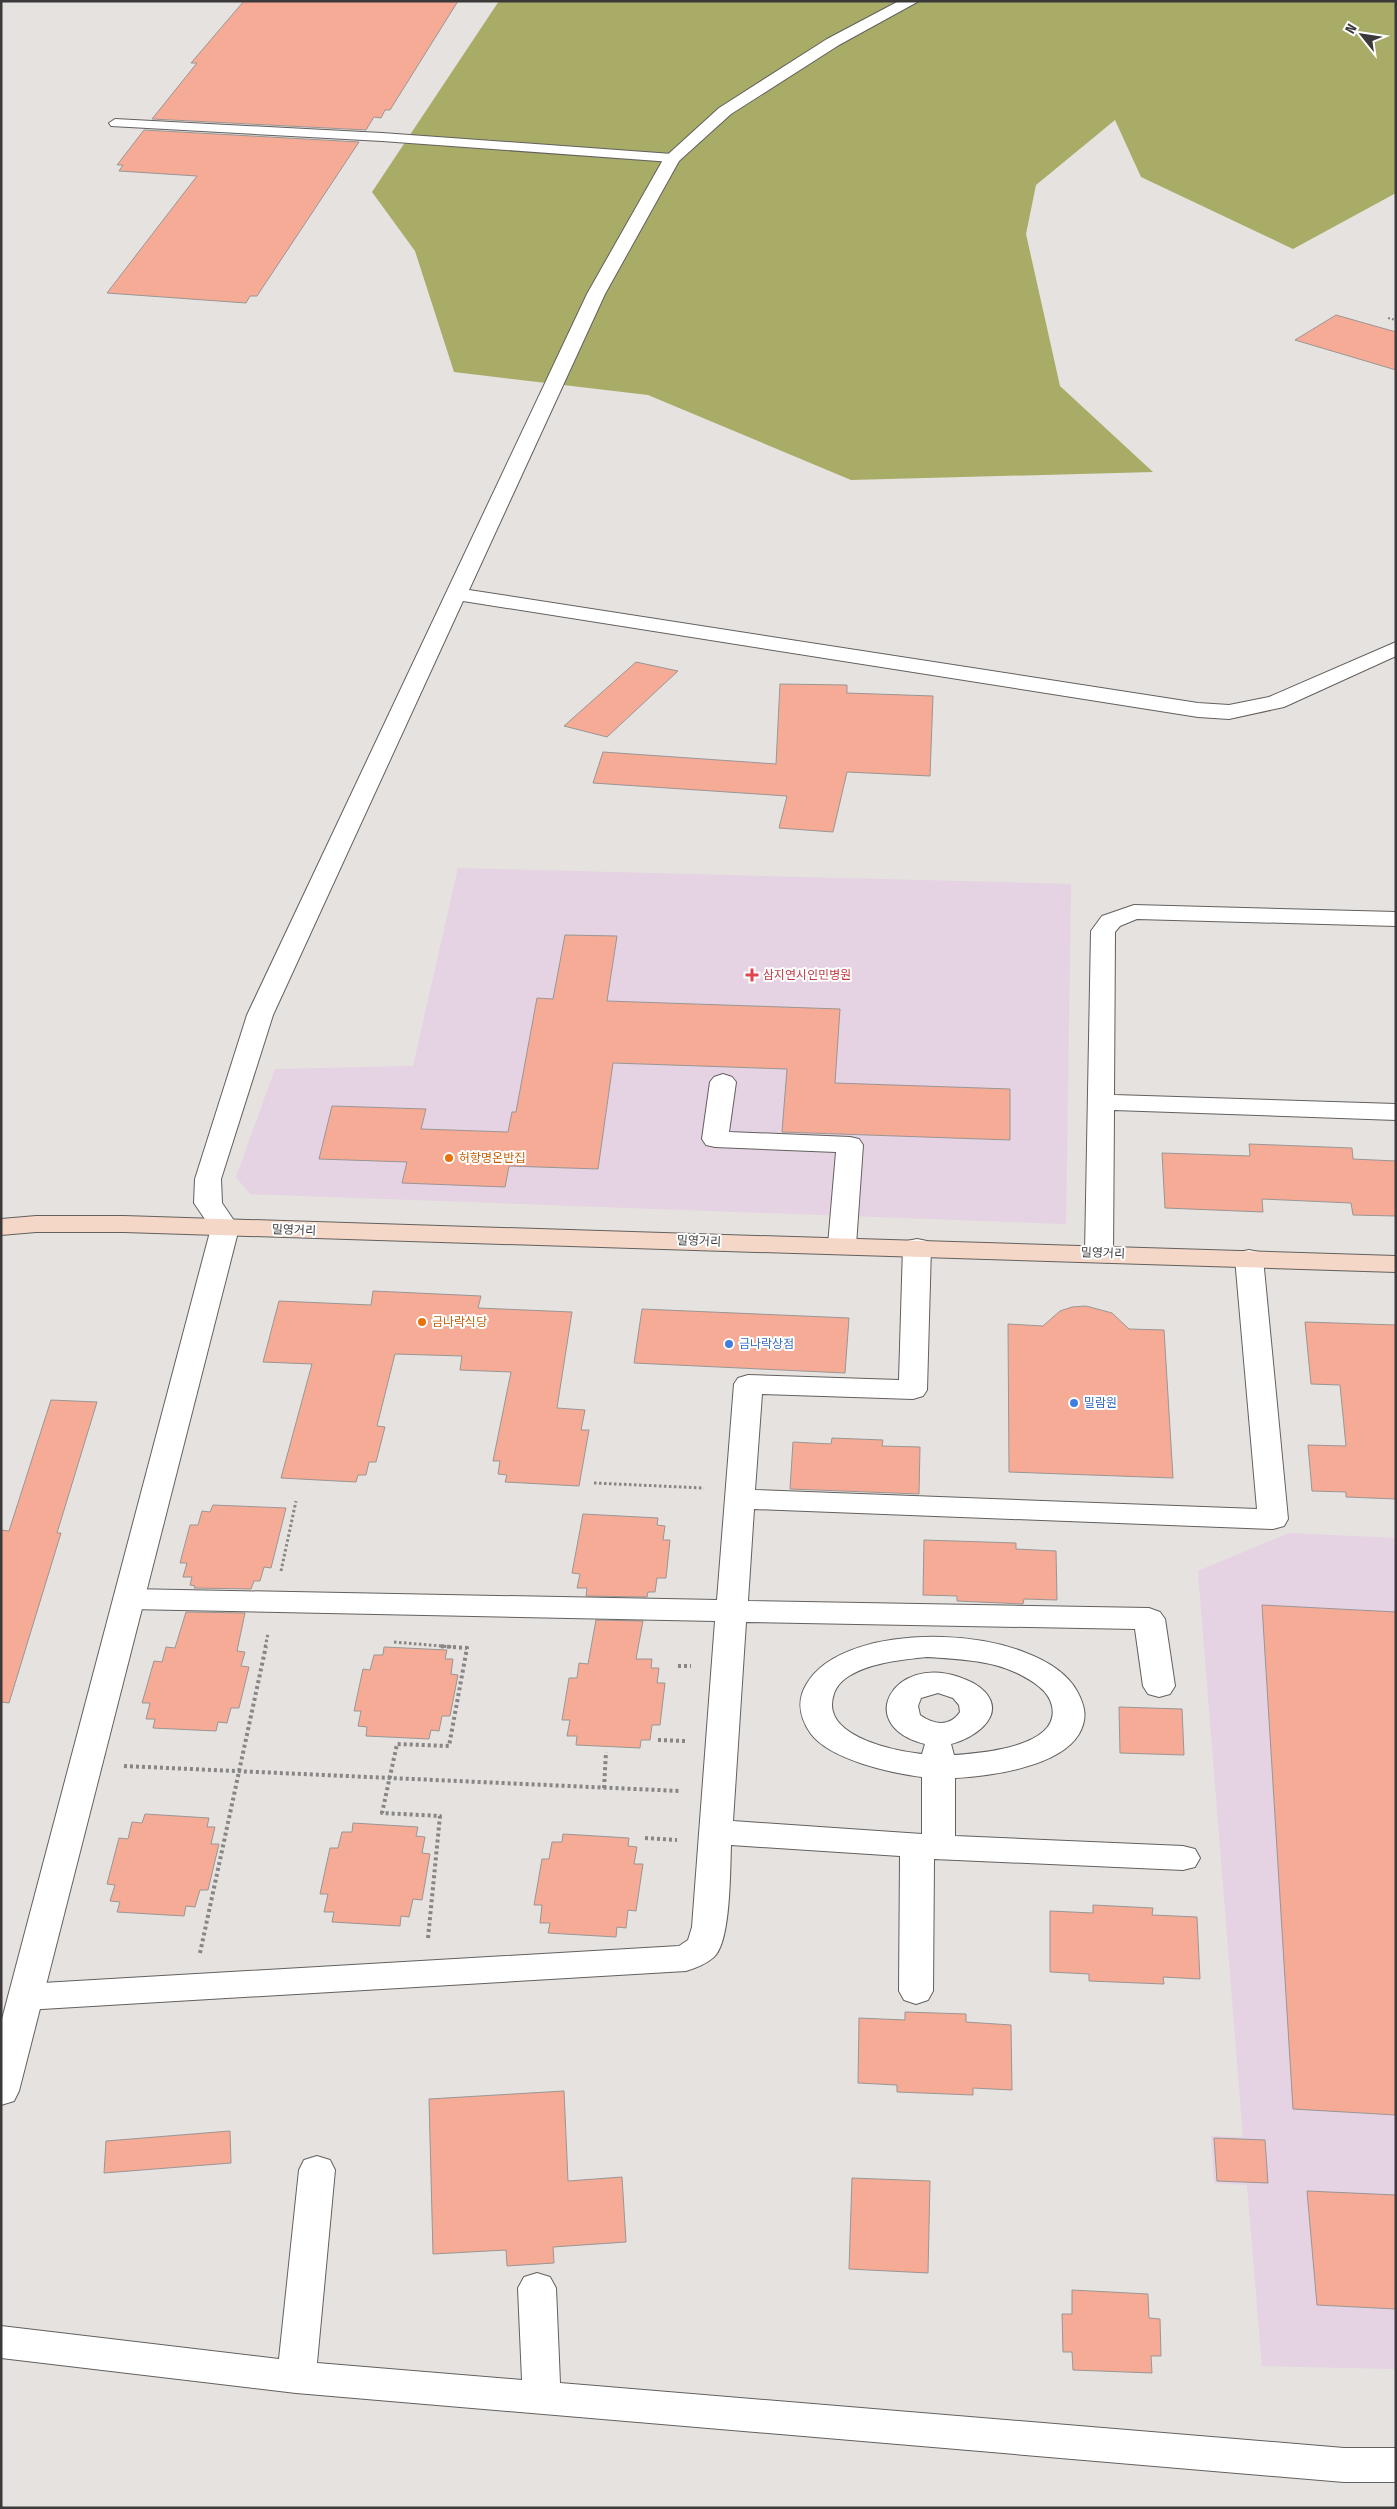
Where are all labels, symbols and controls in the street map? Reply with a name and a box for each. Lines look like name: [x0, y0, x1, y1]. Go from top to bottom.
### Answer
north arrow: [1337, 10, 1387, 60]
text: N: [1342, 21, 1361, 37]
marker: 삼지연시인민병원: [745, 968, 759, 982]
place label: 삼지연시인민병원: [763, 968, 851, 982]
place label: 허항명온반집: [459, 1151, 525, 1165]
marker: 허항명온반집: [443, 1152, 455, 1164]
street label: 밀영거리: [272, 1222, 316, 1238]
street label: 밀영거리: [677, 1233, 721, 1249]
street label: 밀영거리: [1081, 1245, 1125, 1261]
place label: 금나락식당: [432, 1315, 487, 1329]
marker: 금나락식당: [416, 1316, 428, 1328]
place label: 금나락상점: [739, 1337, 794, 1351]
marker: 금나락상점: [723, 1338, 735, 1350]
place label: 밀람원: [1084, 1396, 1117, 1410]
marker: 밀람원: [1068, 1397, 1080, 1409]

